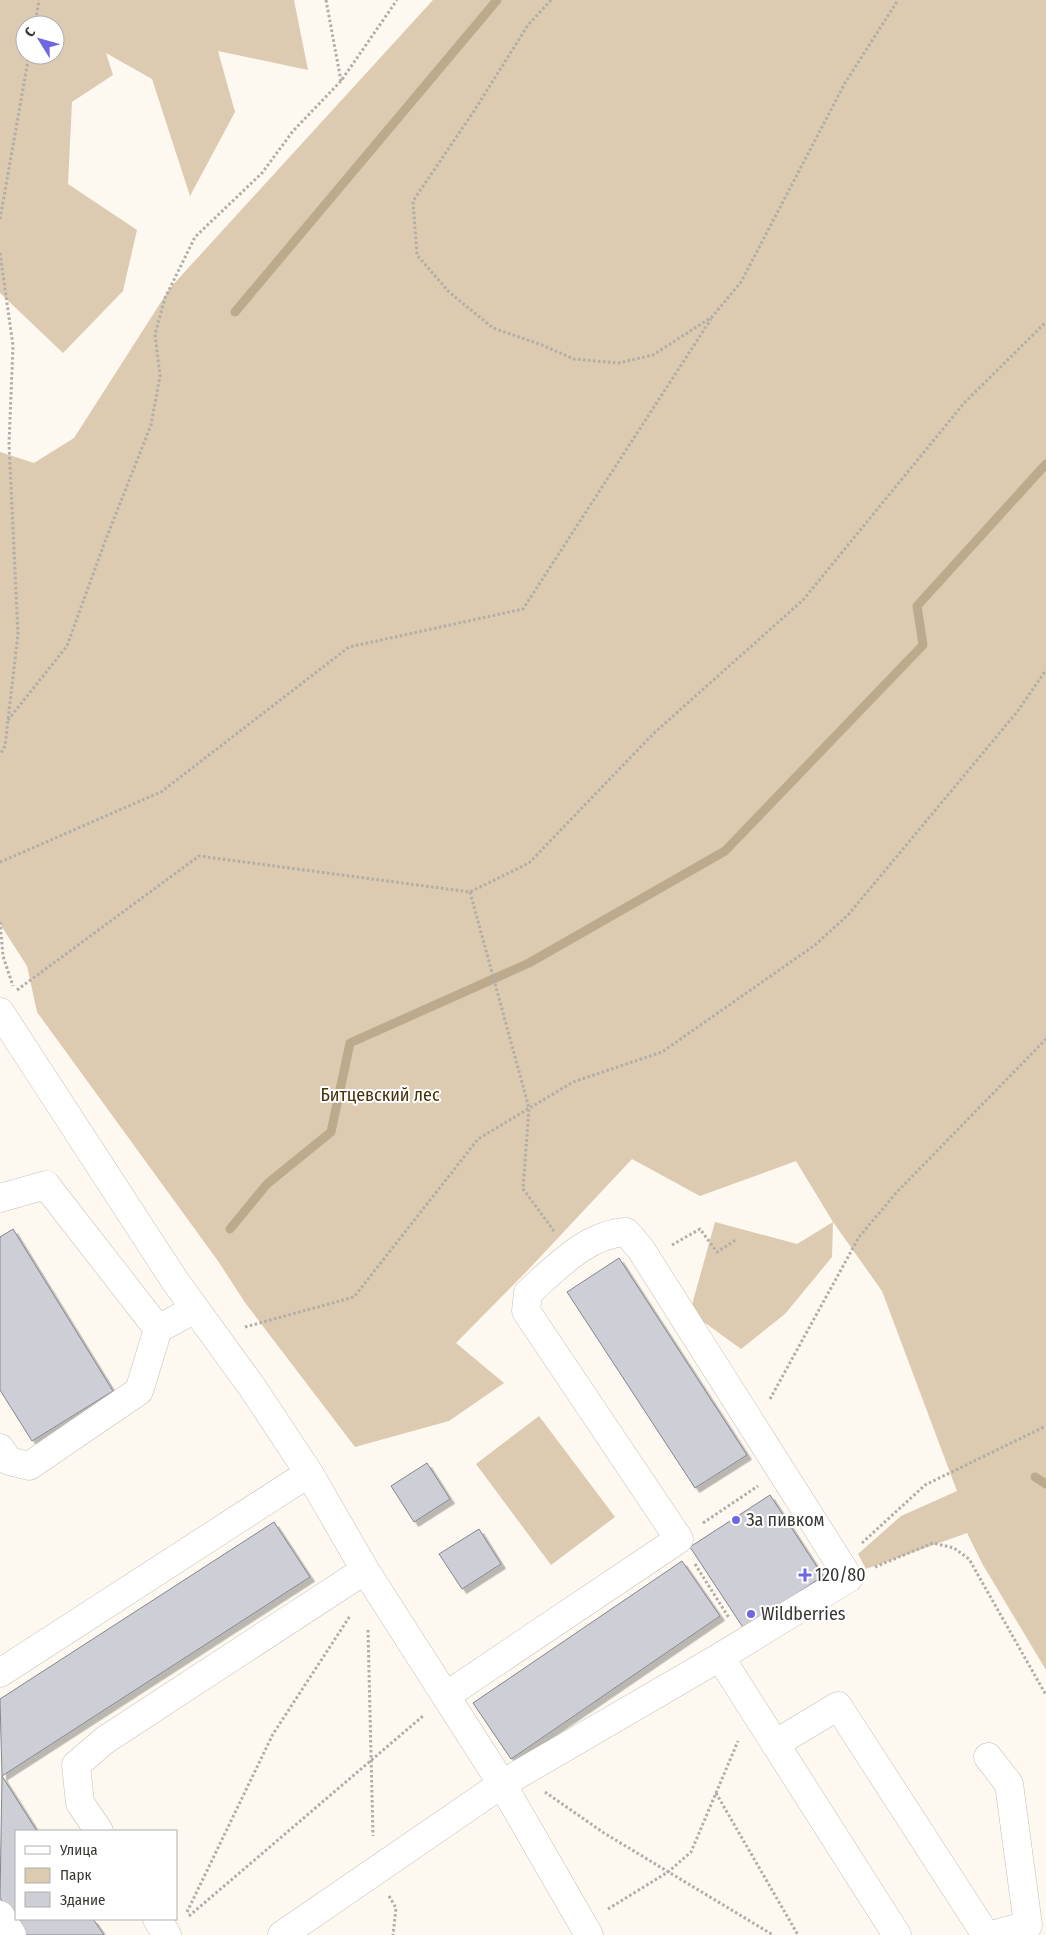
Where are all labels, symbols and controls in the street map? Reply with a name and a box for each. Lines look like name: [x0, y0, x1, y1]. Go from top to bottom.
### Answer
north arrow: [15, 15, 65, 65]
text: С: [21, 24, 39, 41]
park label: Битцевский лес: [320, 1084, 440, 1106]
place label: За пивком: [746, 1509, 825, 1531]
marker: За пивком: [730, 1514, 742, 1526]
place label: 120/80: [815, 1564, 866, 1586]
marker: 120/80: [799, 1569, 811, 1581]
place label: Wildberries: [761, 1603, 846, 1625]
marker: Wildberries: [745, 1608, 757, 1620]
legend: [15, 1830, 178, 1920]
text: Улица: [59, 1841, 98, 1859]
text: Парк: [60, 1866, 91, 1884]
text: Здание: [60, 1891, 106, 1909]

